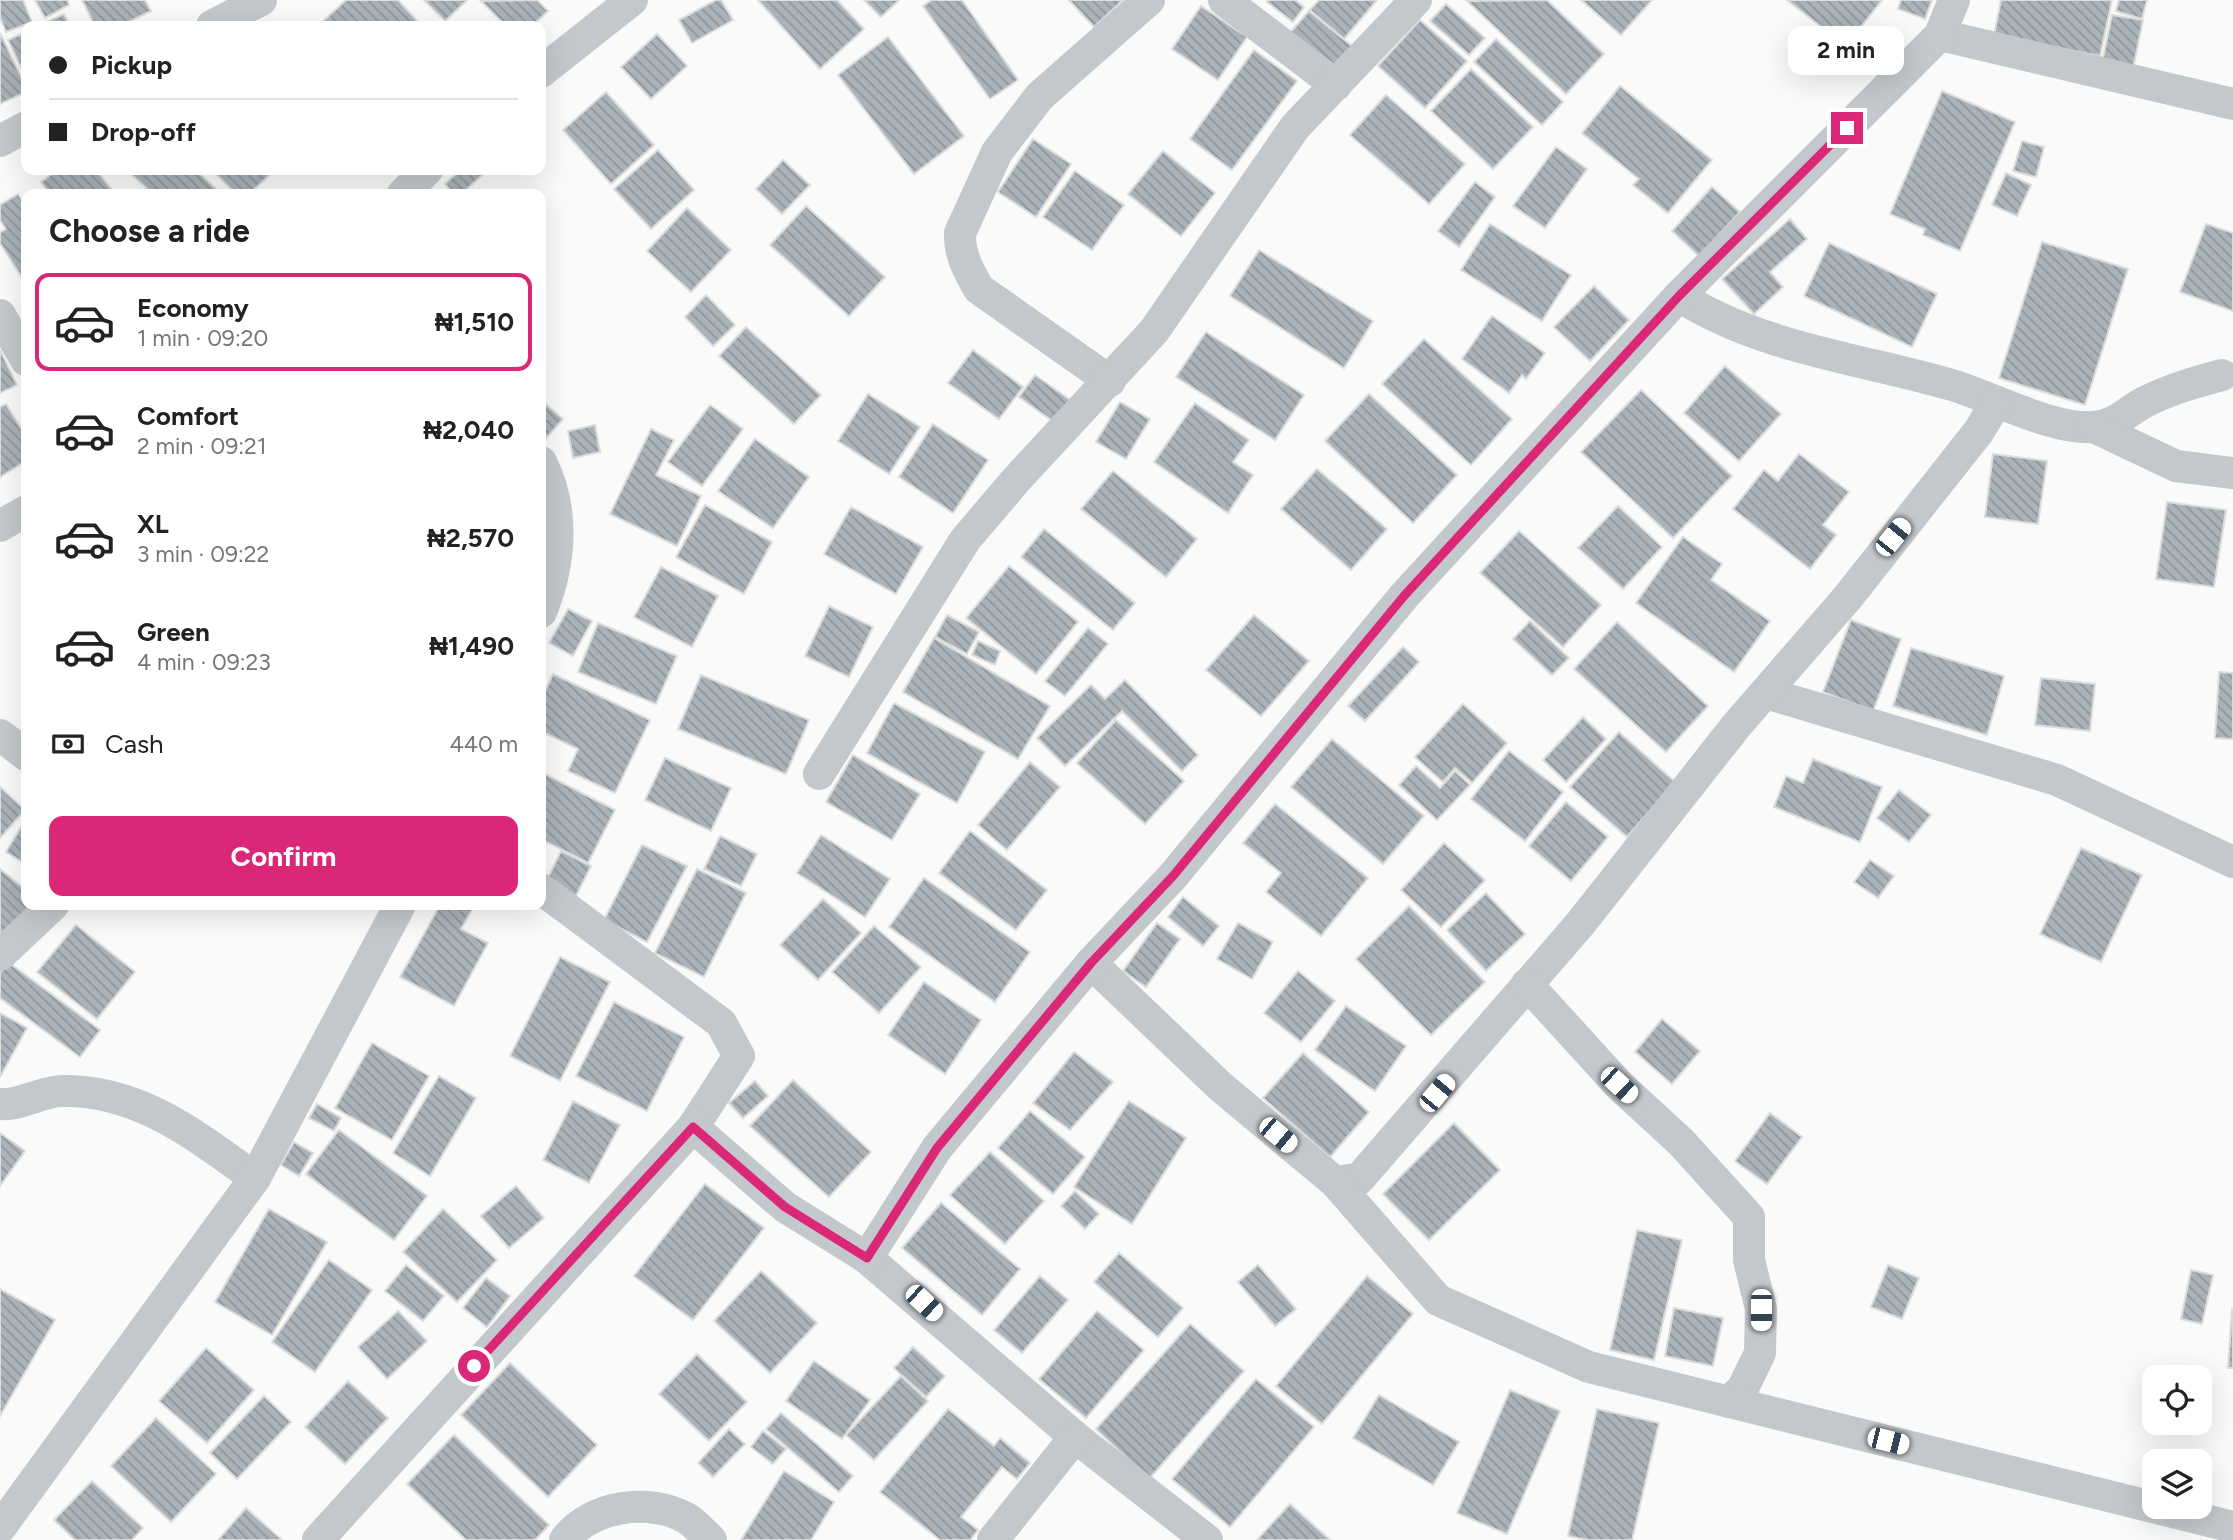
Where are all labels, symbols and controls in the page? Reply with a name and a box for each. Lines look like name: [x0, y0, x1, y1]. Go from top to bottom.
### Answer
callout: 2 min: [1789, 26, 1905, 76]
text: 2 min: [1817, 36, 1875, 64]
text: Pickup: [91, 49, 172, 81]
route end: [1831, 112, 1863, 144]
text: Drop-off: [91, 116, 196, 148]
text: Choose a ride: [49, 212, 250, 250]
icon: car: [53, 291, 116, 354]
text: Economy: [137, 292, 249, 324]
text: ₦1,510: [435, 306, 514, 338]
text: 1 min · 09:20: [137, 324, 268, 352]
icon: car: [53, 399, 116, 462]
text: Comfort: [137, 400, 239, 432]
text: ₦2,040: [423, 414, 514, 446]
text: 2 min · 09:21: [137, 432, 266, 460]
icon: car: [53, 507, 116, 570]
text: XL: [137, 508, 169, 540]
car: [1872, 514, 1915, 560]
text: ₦2,570: [427, 522, 514, 554]
text: 3 min · 09:22: [137, 540, 269, 568]
icon: car: [53, 615, 116, 678]
text: Green: [137, 616, 210, 648]
text: ₦1,490: [429, 630, 514, 662]
text: 4 min · 09:23: [137, 648, 271, 676]
icon: cash: [49, 725, 87, 763]
text: Cash: [105, 728, 164, 760]
text: 440 m: [449, 730, 518, 758]
button: Confirm: [49, 816, 518, 896]
car: [1597, 1063, 1642, 1107]
car: [1416, 1070, 1459, 1116]
car: [1256, 1113, 1301, 1157]
car: [902, 1281, 947, 1325]
car: [1751, 1289, 1772, 1331]
route start: [458, 1350, 490, 1382]
map controls: [2142, 1365, 2212, 1519]
button: locate: [2142, 1365, 2212, 1435]
car: [1866, 1426, 1911, 1456]
button: layers: [2142, 1449, 2212, 1519]

